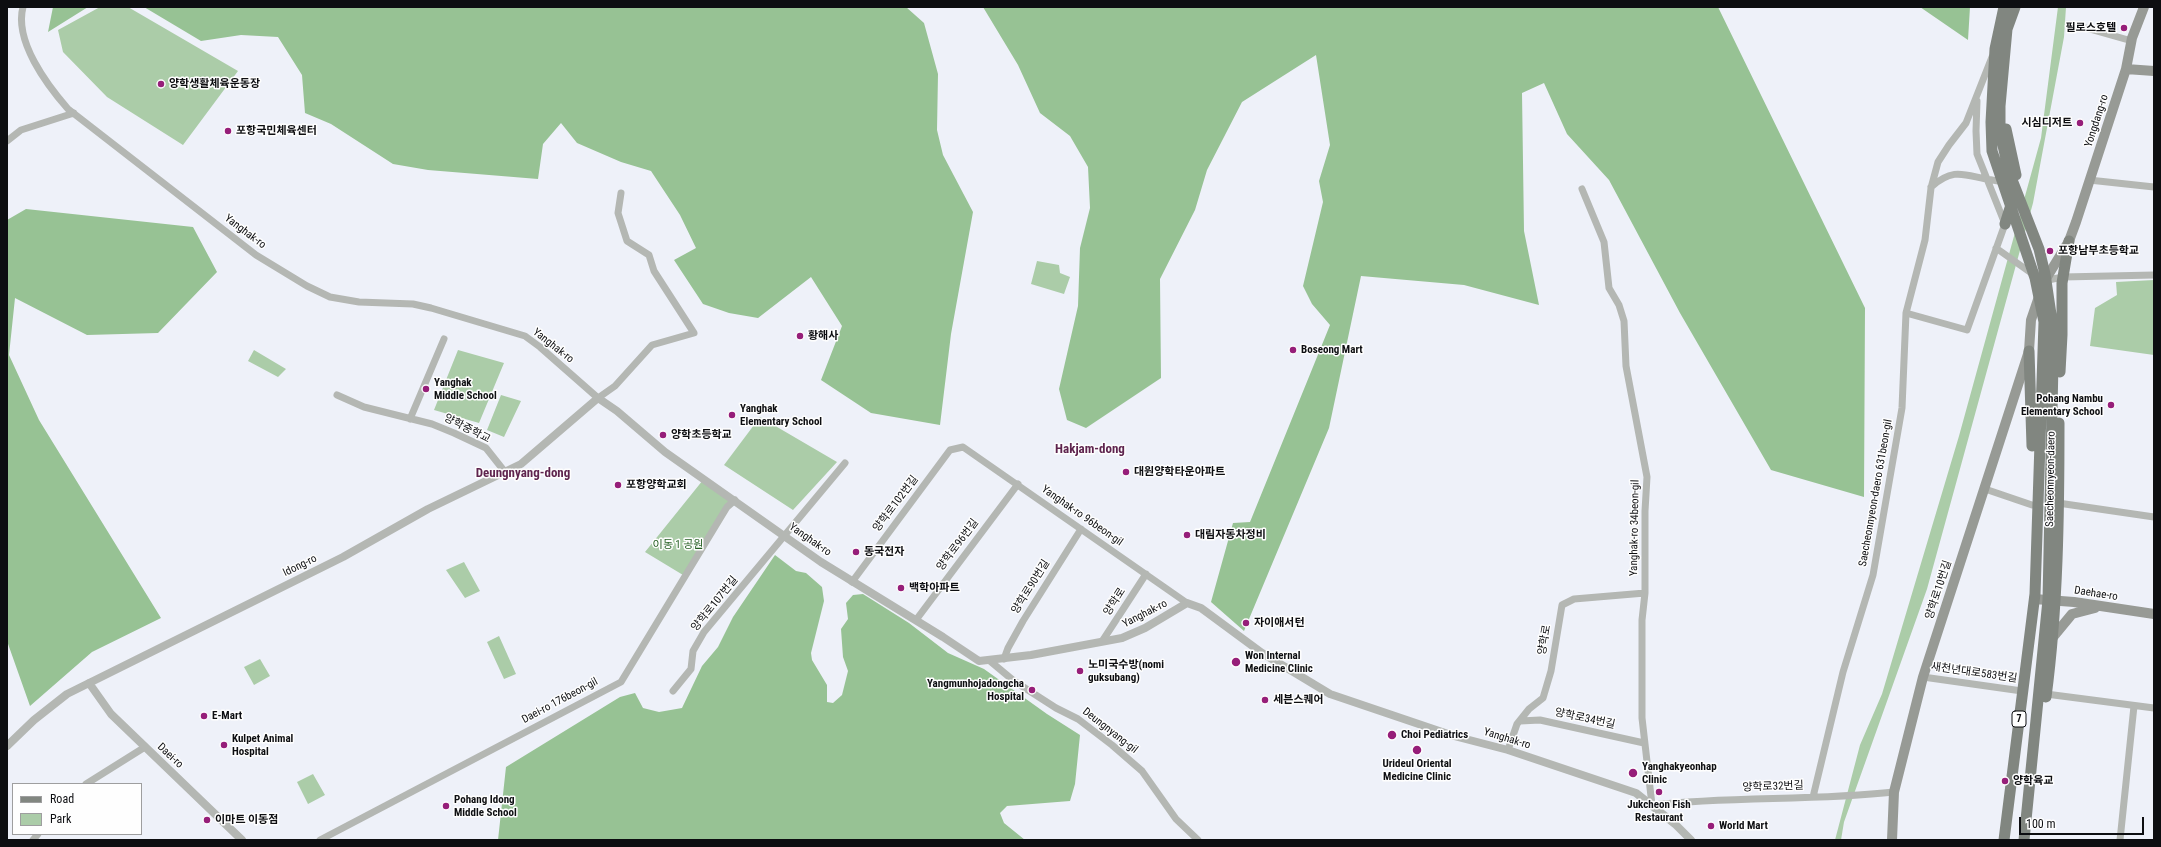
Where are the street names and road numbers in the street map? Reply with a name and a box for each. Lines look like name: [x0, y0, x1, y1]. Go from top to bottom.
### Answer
street label: Yongdang-ro: [2082, 93, 2112, 149]
street label: Yanghak-ro: [222, 212, 268, 252]
street label: Yanghak-ro: [530, 326, 576, 366]
street label: 양학중학교: [441, 412, 493, 446]
street label: Saecheonnyeon-daero 631beon-gil: [1857, 418, 1895, 568]
street label: Saecheonnyeon-daero: [2044, 431, 2058, 527]
street label: 양학로102번길: [871, 473, 921, 535]
street label: Yanghak-ro 34beon-gil: [1628, 480, 1642, 576]
street label: Yanghak-ro 96beon-gil: [1039, 483, 1125, 549]
street label: 양학로96번길: [934, 516, 982, 574]
street label: Yanghak-ro: [786, 521, 834, 559]
street label: Idong-ro: [281, 552, 319, 580]
street label: 양학로90번길: [1009, 557, 1053, 617]
street label: 양학로10번길: [1923, 559, 1955, 621]
street label: 양학로107번길: [689, 574, 741, 634]
street label: Daehae-ro: [2073, 584, 2119, 604]
street label: 양학로: [1101, 586, 1129, 618]
street label: Yanghak-ro: [1120, 597, 1170, 631]
street label: 양학로: [1536, 624, 1554, 656]
street label: 새천년대로583번길: [1930, 660, 2018, 686]
street label: Daei-ro 176beon-gil: [520, 675, 600, 727]
street label: Deungnyang-gil: [1080, 705, 1140, 757]
street label: 양학로34번길: [1554, 706, 1616, 732]
road number: 7: [2012, 711, 2026, 727]
street label: Yanghak-ro: [1482, 726, 1532, 752]
street label: Daei-ro: [154, 741, 186, 771]
street label: 양학로32번길: [1742, 779, 1804, 795]

